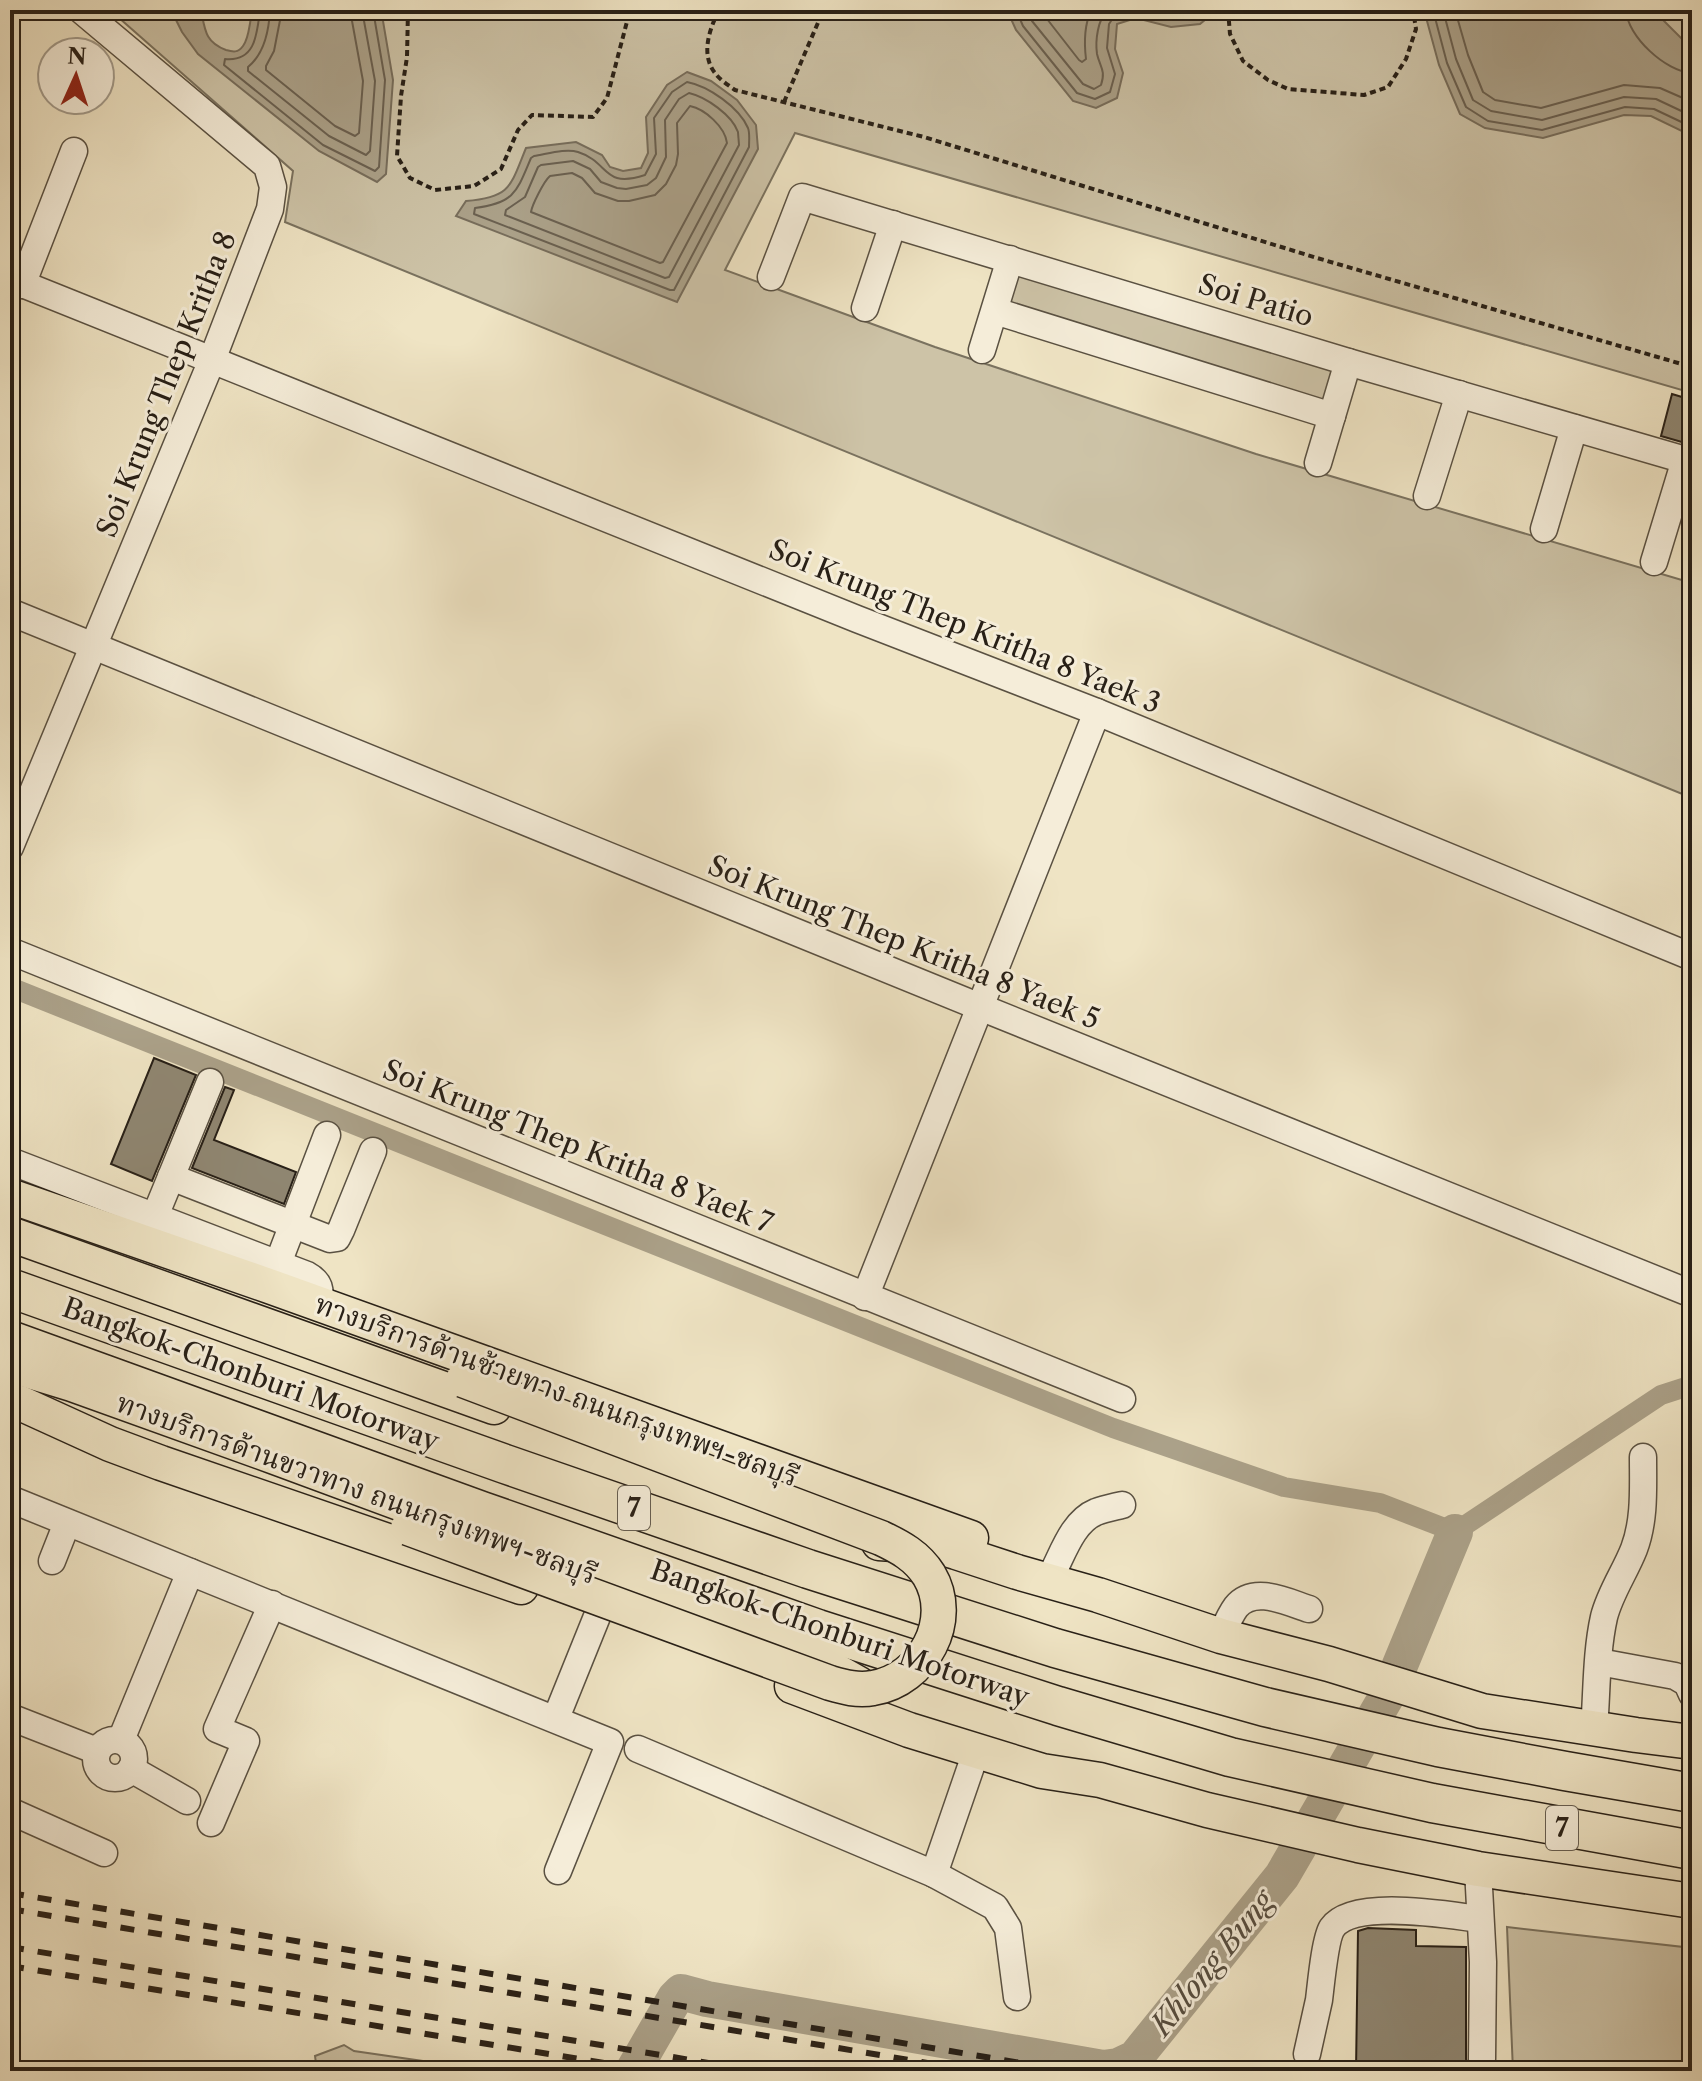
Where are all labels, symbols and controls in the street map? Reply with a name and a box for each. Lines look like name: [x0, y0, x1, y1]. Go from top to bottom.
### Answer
north arrow: [36, 36, 116, 116]
text: N: [67, 43, 87, 71]
street label: Soi Krung Thep Kritha 8: [89, 226, 243, 542]
street label: Soi Patio: [1194, 266, 1318, 334]
street label: Soi Krung Thep Kritha 8 Yaek 3: [764, 532, 1166, 720]
street label: Soi Krung Thep Kritha 8 Yaek 5: [703, 848, 1105, 1036]
street label: Soi Krung Thep Kritha 8 Yaek 7: [378, 1052, 778, 1240]
street label: ทางบริการด้านซ้ายทาง ถนนกรุงเทพฯ-ชลบุรี: [310, 1286, 803, 1495]
street label: Bangkok-Chonburi Motorway: [58, 1290, 444, 1458]
street label: ทางบริการด้านขวาทาง ถนนกรุงเทพฯ-ชลบุรี: [111, 1385, 602, 1593]
road number: 7: [618, 1486, 650, 1530]
street label: Bangkok-Chonburi Motorway: [646, 1552, 1034, 1714]
road number: 7: [1546, 1806, 1578, 1850]
water label: Khlong Bung: [1141, 1881, 1283, 2044]

